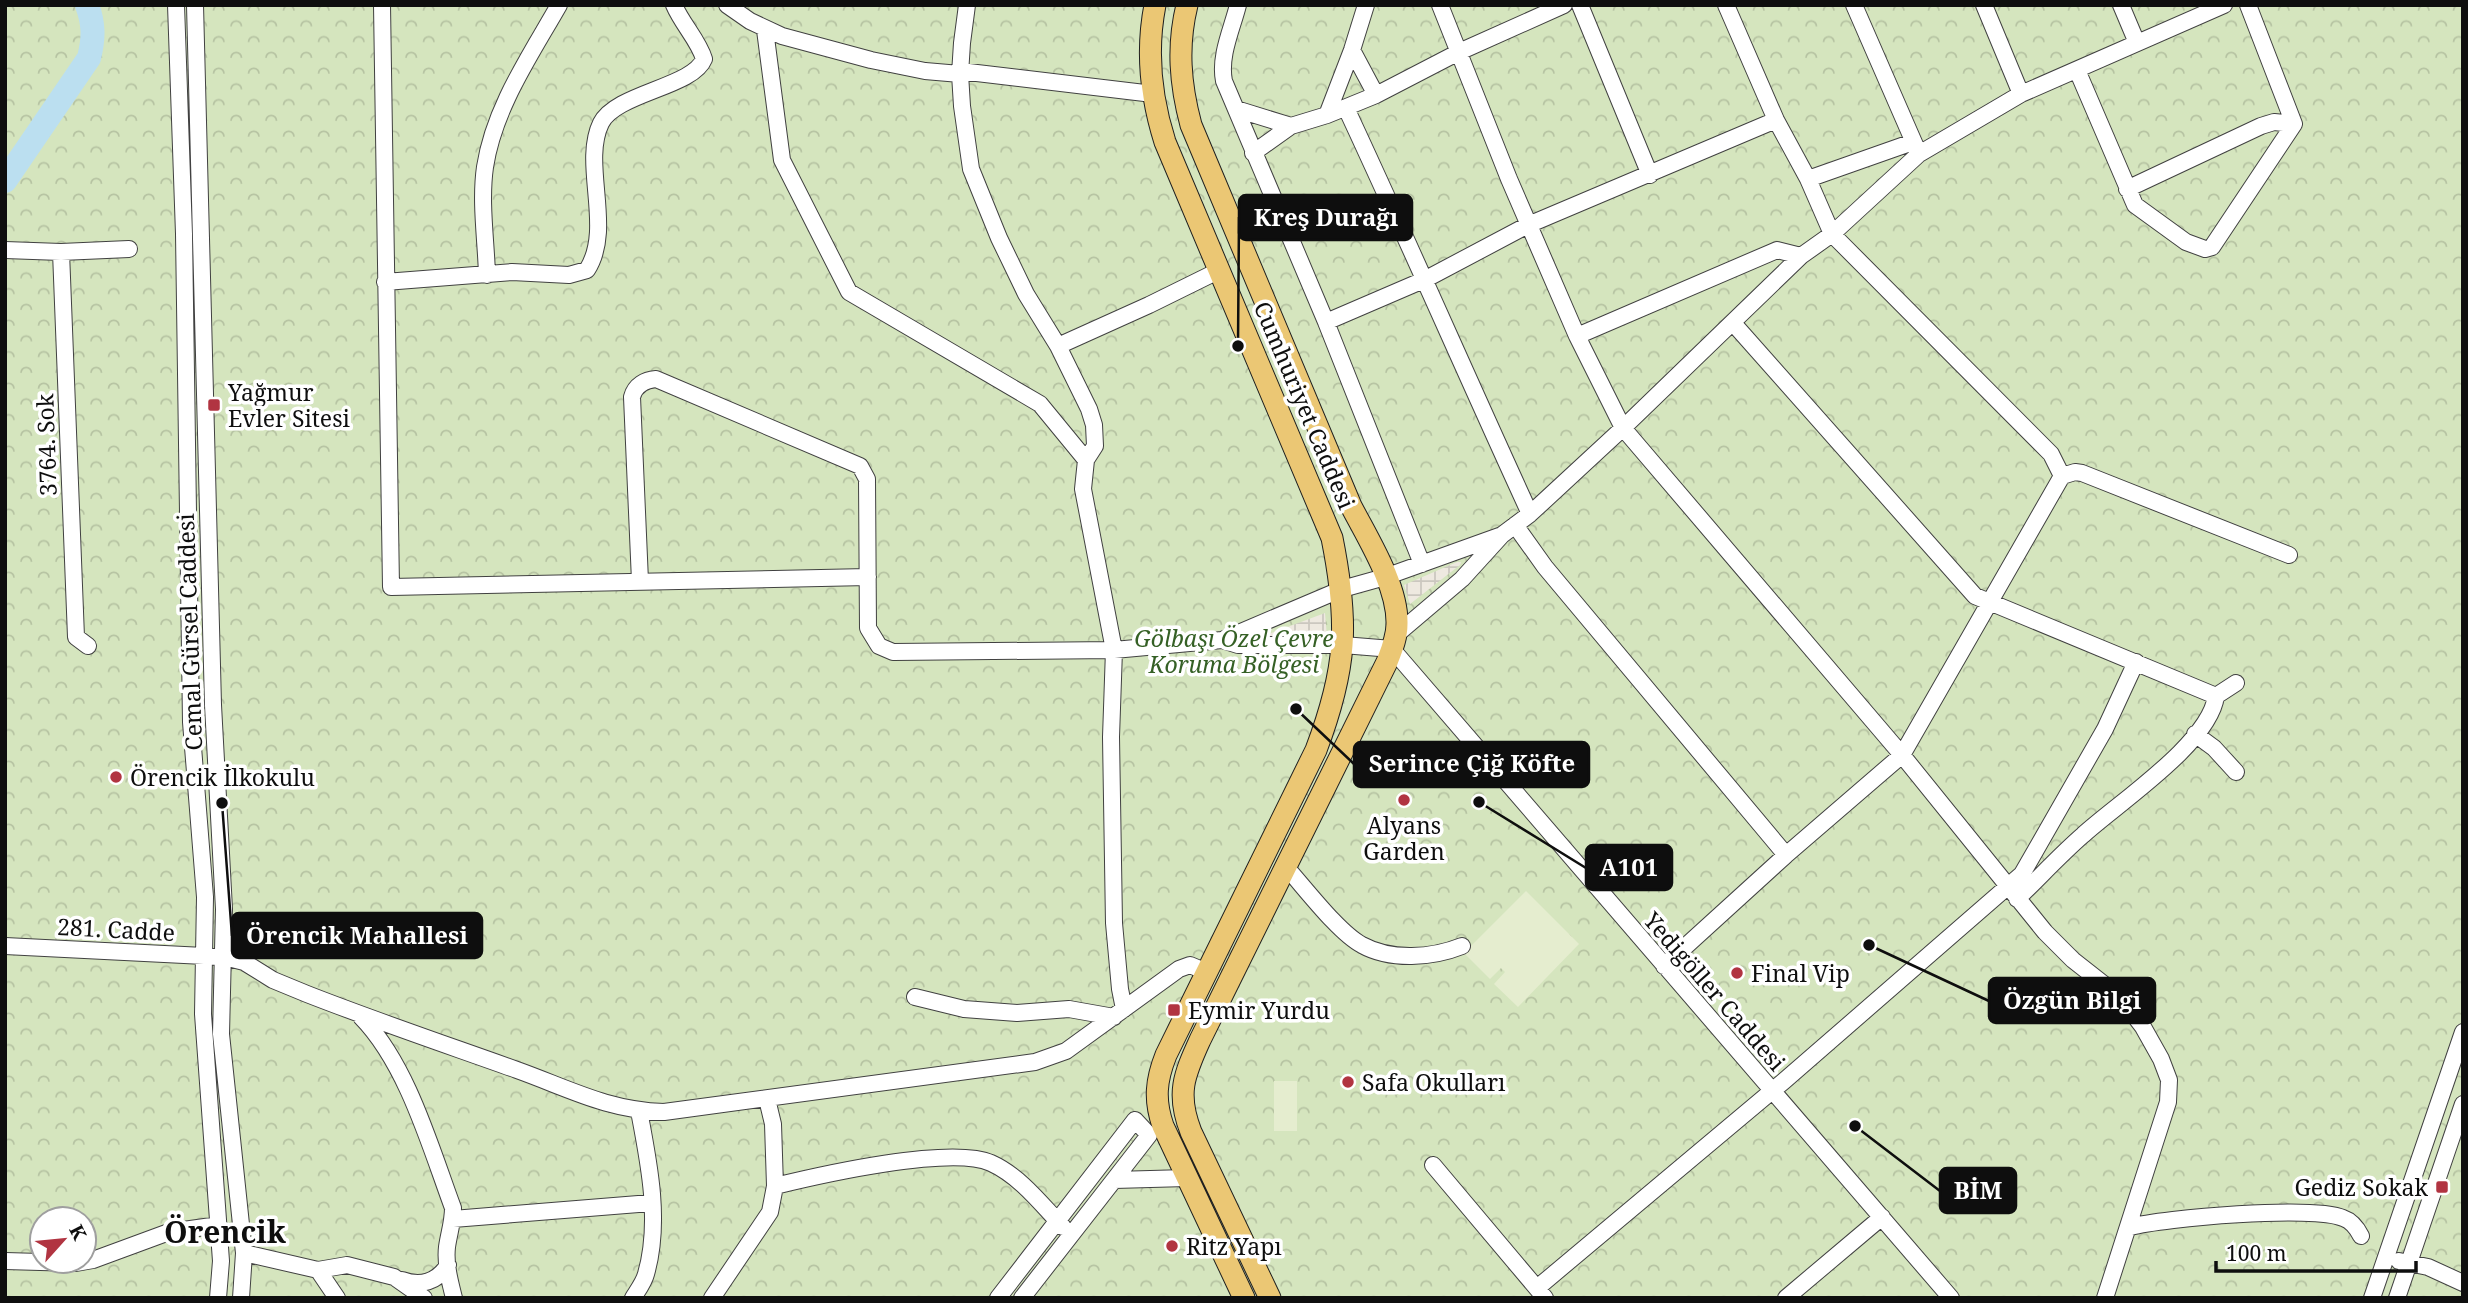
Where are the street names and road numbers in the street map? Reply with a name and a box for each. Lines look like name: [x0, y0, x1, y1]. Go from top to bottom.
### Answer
street label: Cumhuriyet Caddesi: [1247, 296, 1363, 514]
street label: 3764. Sok: [28, 393, 64, 497]
street label: Cemal Gürsel Caddesi: [169, 512, 209, 751]
street label: Yedigöller Caddesi: [1636, 904, 1793, 1078]
street label: 281. Cadde: [56, 910, 176, 948]

